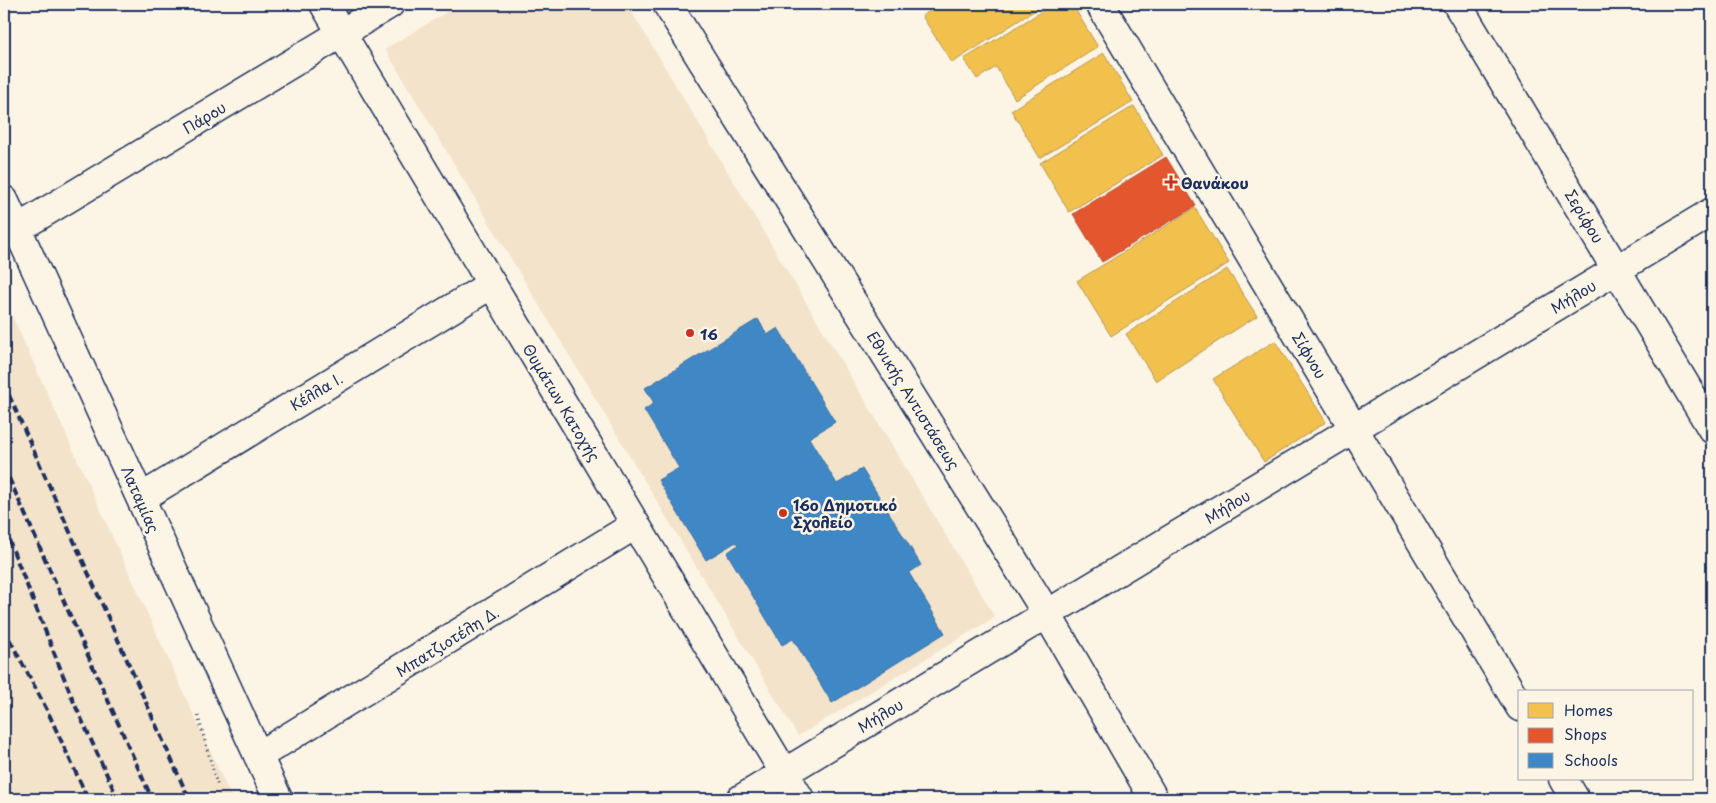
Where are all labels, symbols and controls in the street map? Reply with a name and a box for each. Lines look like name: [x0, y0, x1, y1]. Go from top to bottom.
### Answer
street label: Πάρου: [178, 95, 230, 139]
place label: Θανάκου: [1181, 171, 1249, 194]
marker: Θανάκου: [1165, 176, 1177, 188]
street label: Σερίφου: [1560, 185, 1610, 247]
street label: Μήλου: [1546, 273, 1600, 319]
place label: 16: [700, 322, 718, 345]
street label: Εθνικής Αντιστάσεως: [862, 326, 966, 474]
marker: 16: [684, 327, 696, 339]
street label: Σίφνου: [1287, 327, 1333, 383]
street label: Θυμάτων Κατοχής: [518, 339, 607, 466]
street label: Κέλλα Ι.: [285, 366, 347, 416]
street label: Λαταμίας: [116, 462, 166, 536]
street label: Μήλου: [1200, 483, 1254, 529]
place label: 16o Δημοτικό Σχολείο: [793, 493, 897, 533]
marker: 16o Δημοτικό Σχολείο: [777, 507, 789, 519]
street label: Μπατζιοτέλη Δ.: [391, 600, 503, 682]
legend: [1518, 690, 1694, 780]
street label: Μήλου: [853, 692, 907, 738]
text: Homes: [1564, 698, 1613, 721]
text: Shops: [1564, 722, 1607, 745]
text: Schools: [1564, 748, 1618, 771]

